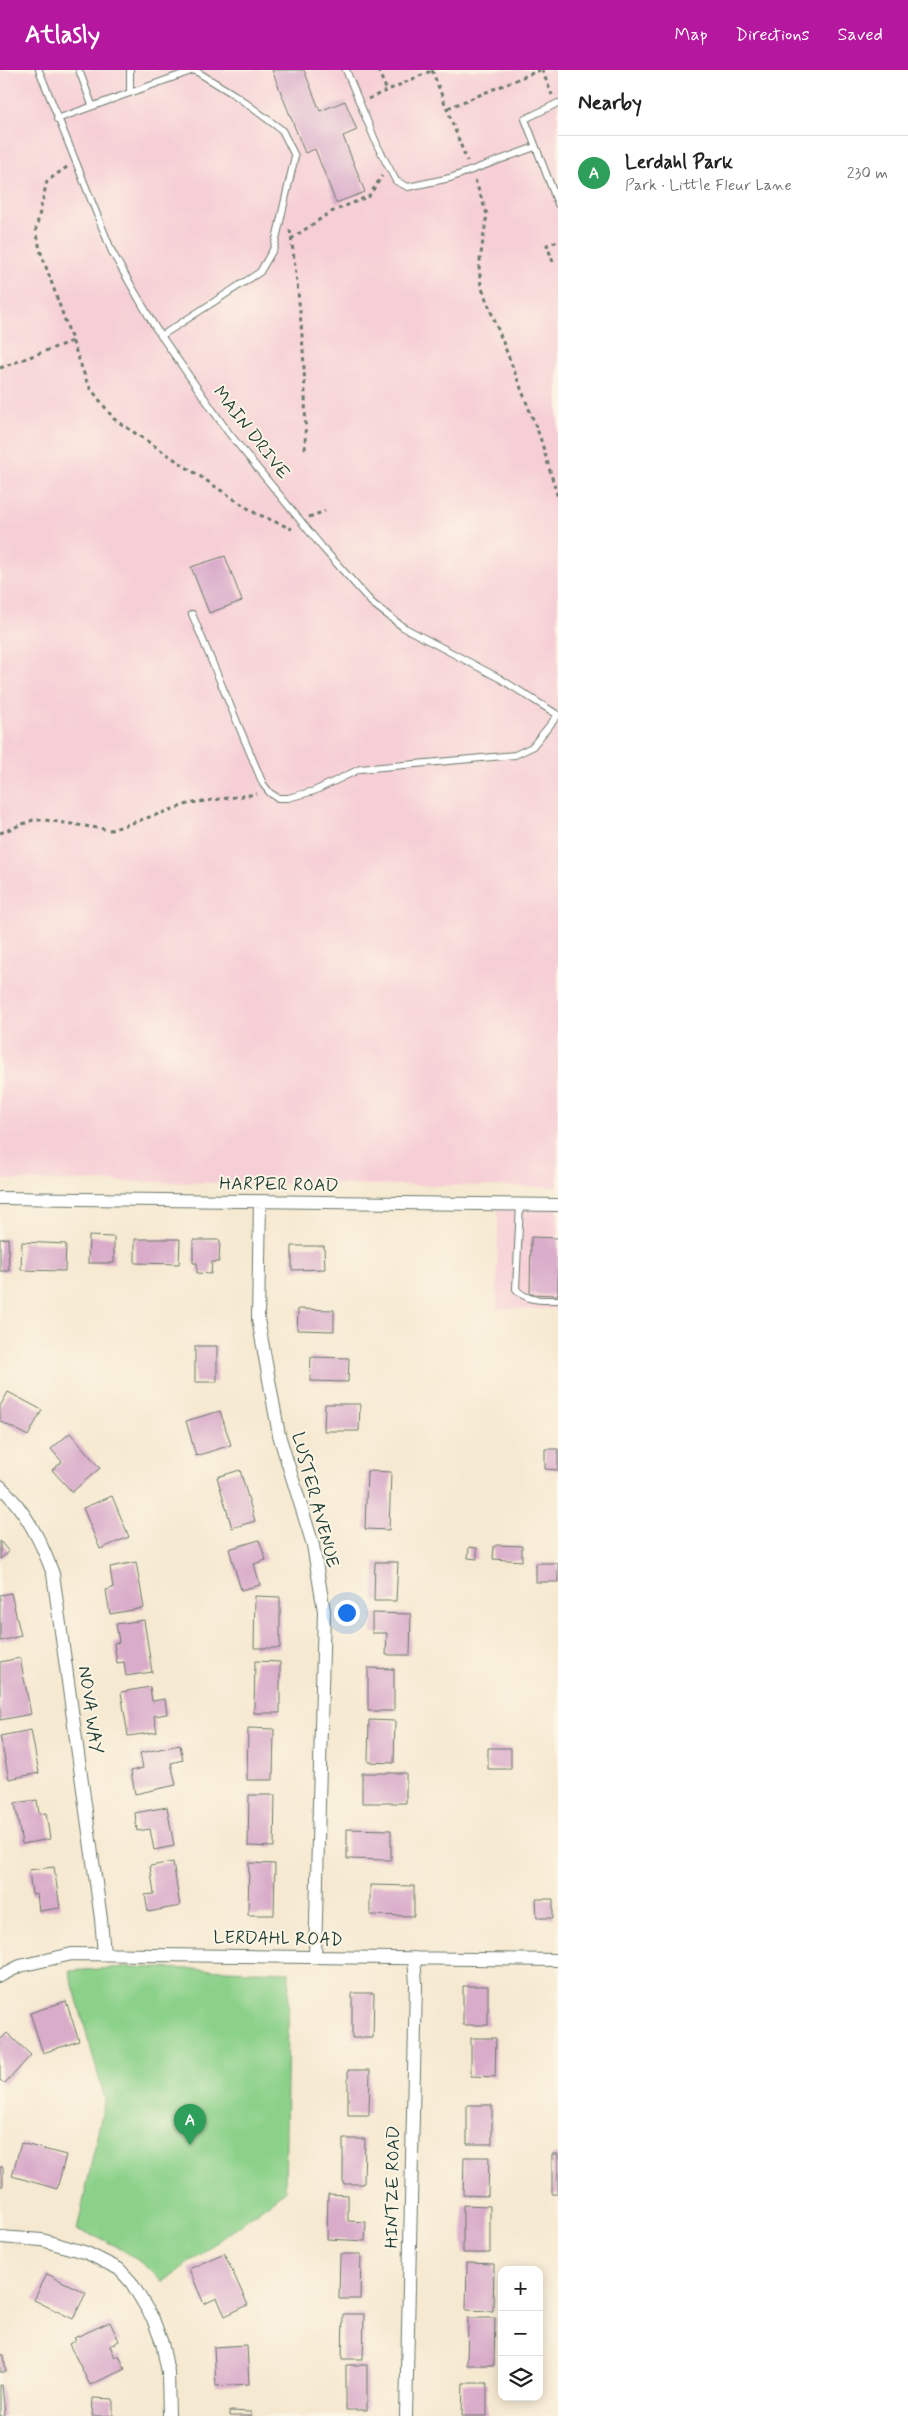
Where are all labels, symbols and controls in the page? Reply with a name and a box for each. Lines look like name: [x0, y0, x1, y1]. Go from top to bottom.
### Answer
text: Atlasly: [25, 20, 100, 51]
text: Map: [675, 23, 708, 47]
text: Directions: [736, 23, 810, 47]
text: Saved: [838, 23, 883, 47]
text: Nearby: [578, 89, 642, 117]
text: Lerdahl Park: [625, 150, 733, 175]
text: A: [589, 163, 599, 184]
text: 230 m: [847, 163, 888, 184]
text: Park · Little Fleur Lane: [625, 175, 792, 196]
street label: MAIN DRIVE: [207, 381, 295, 485]
street label: HARPER ROAD: [219, 1172, 339, 1198]
street label: LUSTER AVENUE: [285, 1430, 345, 1570]
your location: [334, 1600, 360, 1626]
street label: NOVA WAY: [72, 1664, 108, 1756]
street label: LERDAHL ROAD: [213, 1926, 343, 1952]
pin: A: [174, 2104, 206, 2145]
street label: HINTZE ROAD: [380, 2125, 406, 2249]
map controls: [498, 2266, 543, 2401]
button: +: [498, 2266, 543, 2311]
button: −: [498, 2311, 543, 2356]
button: layers: [498, 2356, 543, 2401]

